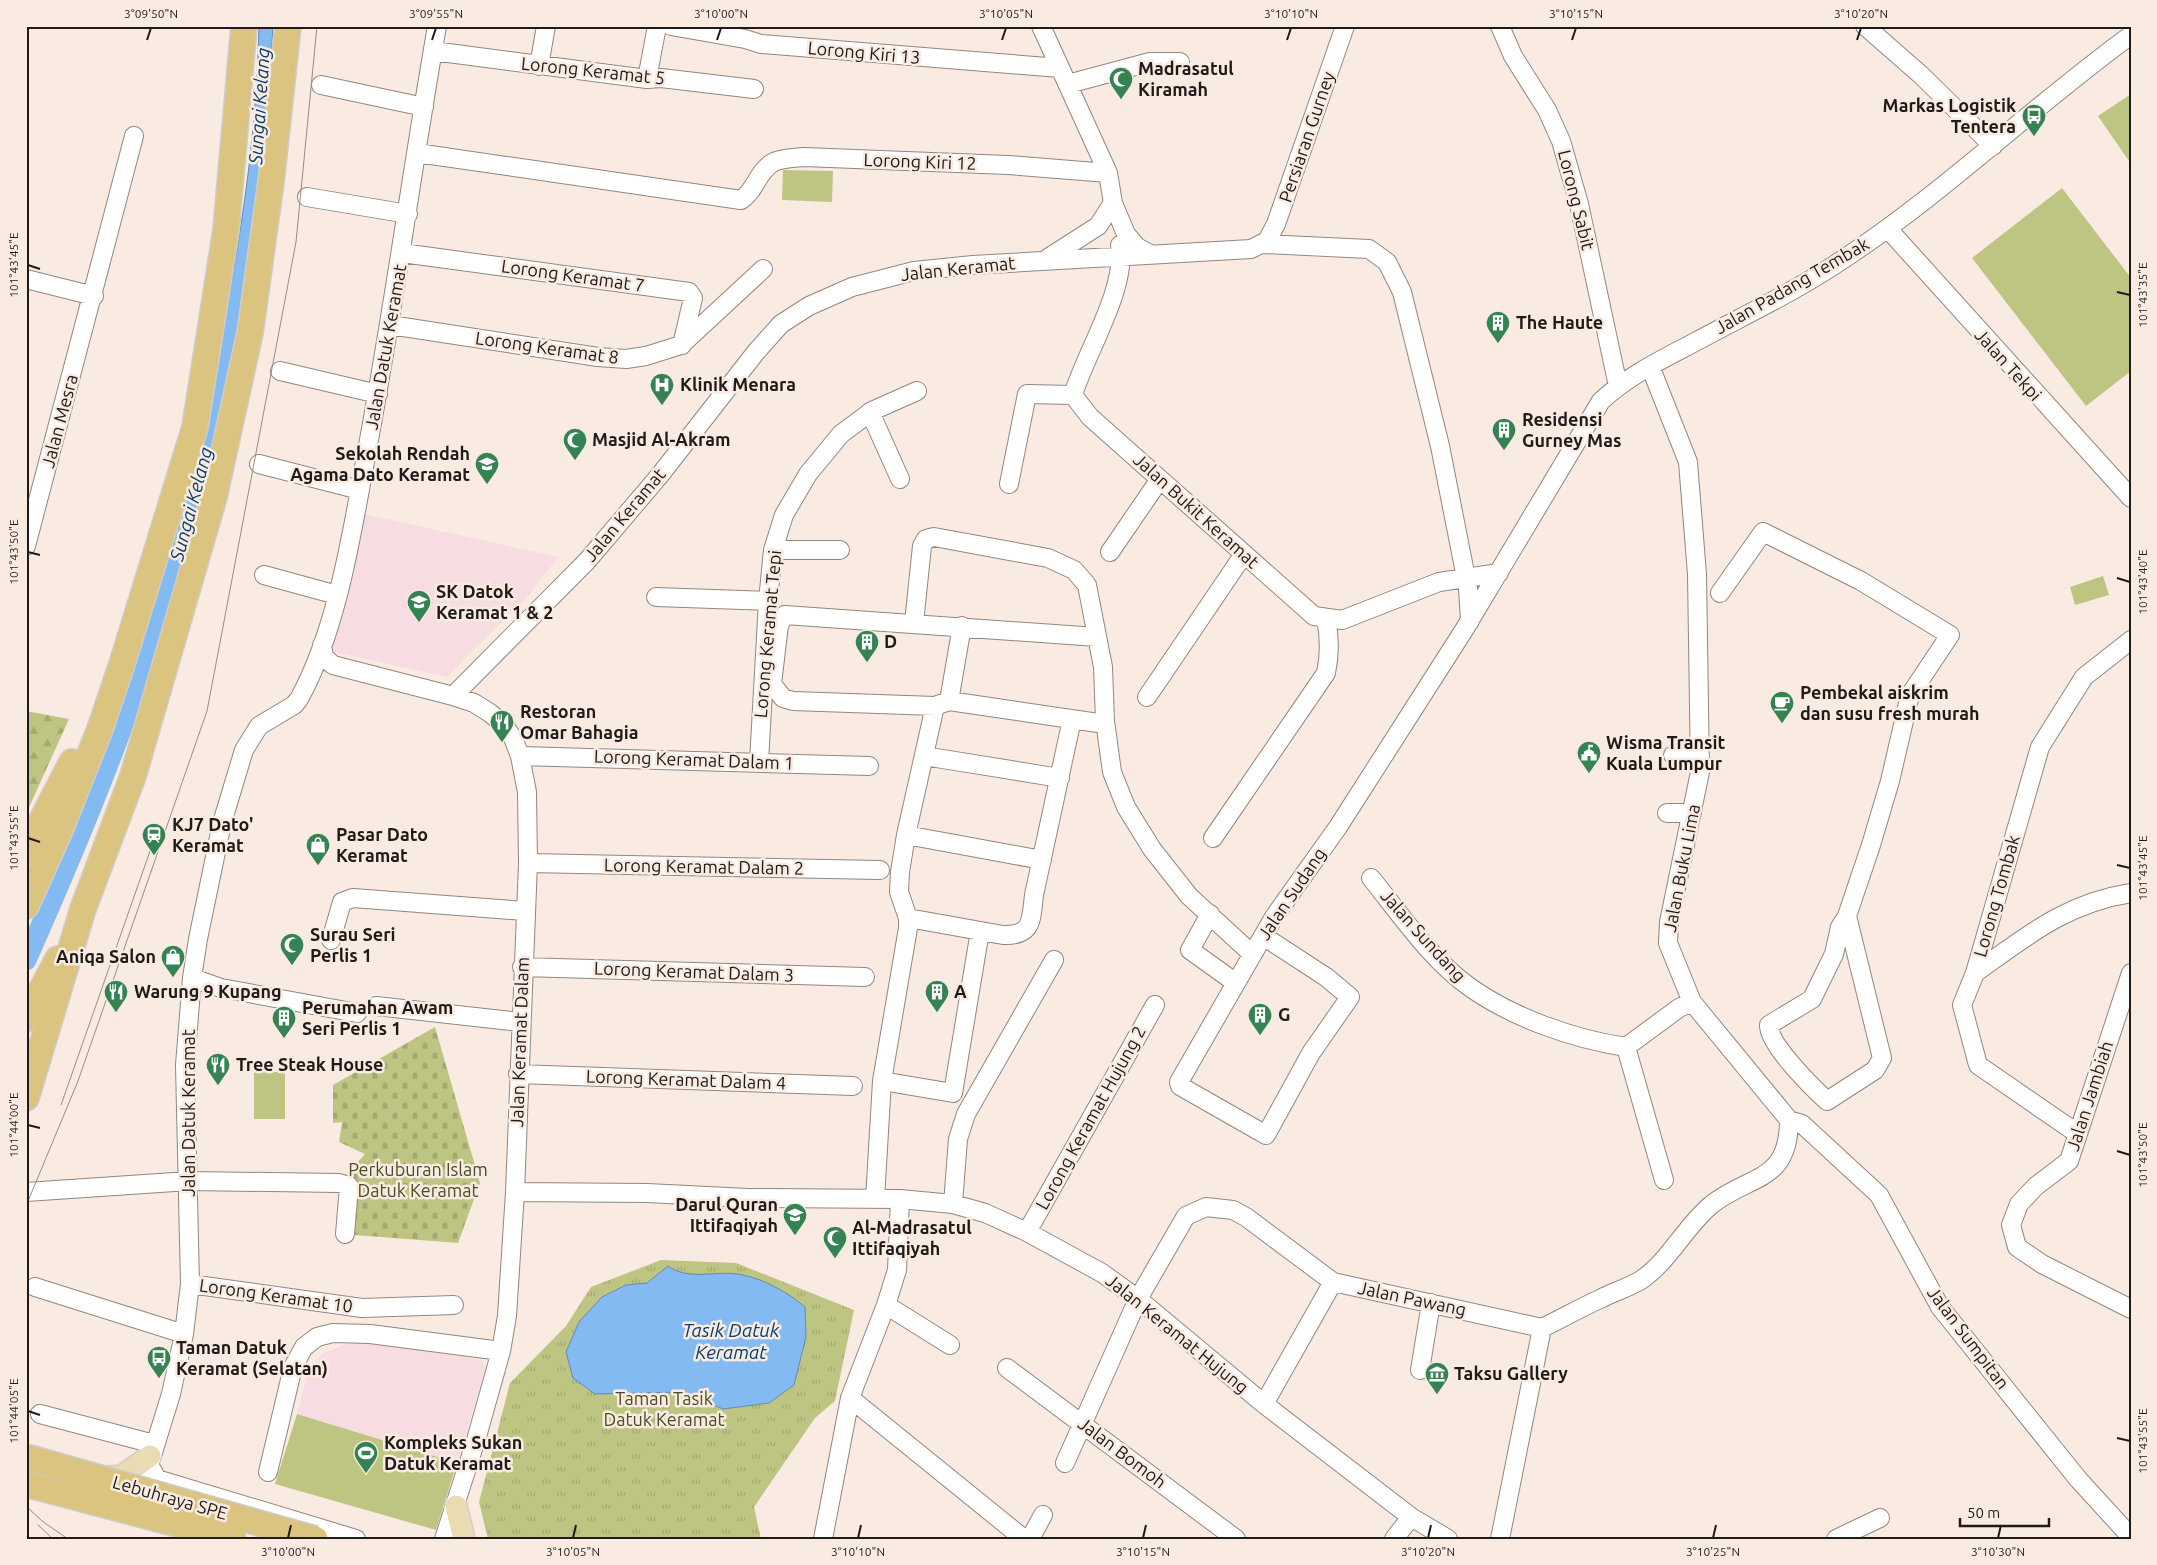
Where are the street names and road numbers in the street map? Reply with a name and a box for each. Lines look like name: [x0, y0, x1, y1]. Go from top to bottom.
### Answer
street label: Lorong Kiri 13: [807, 37, 921, 67]
street label: Lorong Keramat 5: [520, 53, 666, 88]
street label: Persiaran Gurney: [1274, 68, 1338, 205]
street label: Lorong Sabit: [1555, 148, 1599, 252]
street label: Lorong Kiri 12: [863, 149, 977, 173]
street label: Jalan Padang Tembak: [1711, 233, 1872, 337]
street label: Jalan Keramat: [900, 252, 1016, 284]
street label: Lorong Keramat 7: [500, 255, 646, 295]
street label: Jalan Datuk Keramat: [361, 263, 409, 431]
street label: Jalan Tekpi: [1971, 324, 2046, 404]
street label: Lorong Keramat 8: [474, 327, 620, 367]
street label: Jalan Mesra: [37, 372, 81, 470]
street label: Jalan Bukit Keramat: [1130, 449, 1263, 572]
street label: Jalan Keramat: [580, 464, 669, 565]
street label: Lorong Keramat Tepi: [750, 549, 784, 719]
street label: Lorong Keramat Dalam 1: [594, 746, 794, 772]
street label: Jalan Buku Lima: [1659, 802, 1703, 934]
street label: Lorong Tombak: [1969, 832, 2023, 959]
street label: Jalan Sudang: [1253, 844, 1329, 943]
street label: Lorong Keramat Dalam 2: [604, 854, 804, 878]
street label: Jalan Sundang: [1377, 885, 1470, 985]
street label: Jalan Keramat Dalam: [506, 956, 532, 1128]
street label: Lorong Keramat Dalam 3: [594, 958, 794, 984]
street label: Lorong Keramat Hujung 2: [1031, 1022, 1149, 1213]
street label: Jalan Datuk Keramat: [178, 1029, 198, 1197]
street label: Jalan Jambiah: [2062, 1038, 2116, 1153]
street label: Lorong Keramat Dalam 4: [586, 1066, 786, 1092]
street label: Jalan Keramat Hujung: [1102, 1270, 1253, 1397]
street label: Lorong Keramat 10: [198, 1274, 354, 1316]
street label: Jalan Pawang: [1356, 1277, 1468, 1319]
street label: Jalan Sumpitan: [1924, 1282, 2014, 1393]
street label: Jalan Bomoh: [1075, 1413, 1170, 1492]
street label: Lebuhraya SPE: [111, 1471, 230, 1523]

